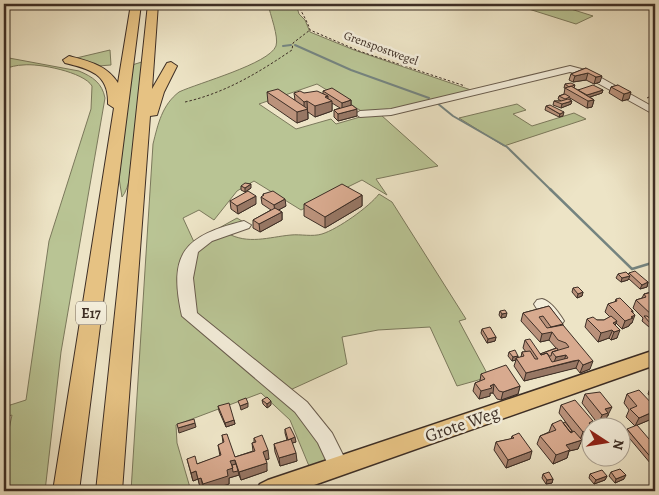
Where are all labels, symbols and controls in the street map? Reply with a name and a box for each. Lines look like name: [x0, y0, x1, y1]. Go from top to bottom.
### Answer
street label: Grenspostwegel: [342, 27, 420, 69]
road number: E17: [76, 302, 106, 324]
street label: Grote Weg: [422, 400, 502, 448]
north arrow: [582, 418, 632, 468]
text: N: [608, 438, 629, 452]

